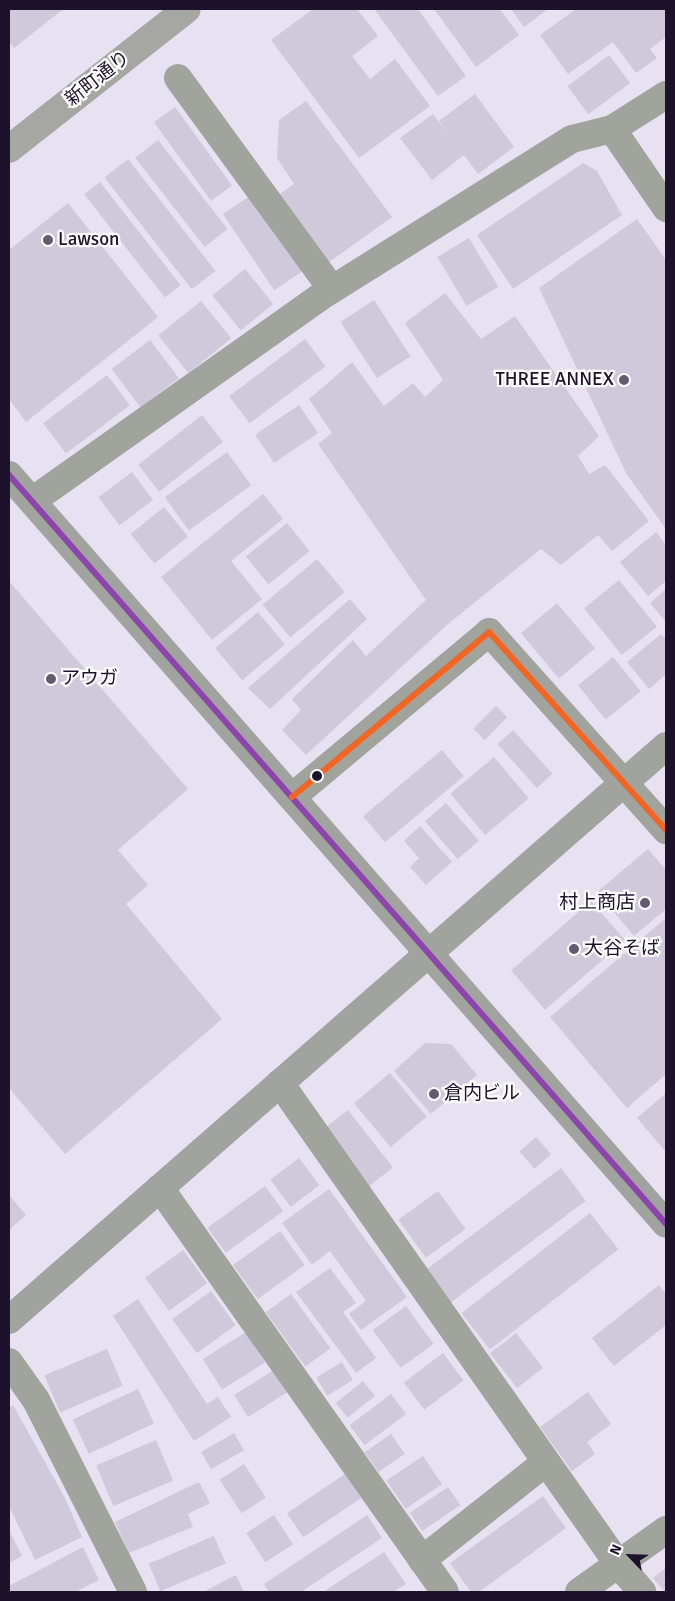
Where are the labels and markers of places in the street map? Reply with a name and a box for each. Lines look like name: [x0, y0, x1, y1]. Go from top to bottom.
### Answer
place label: Lawson: [58, 229, 119, 251]
marker: Lawson: [42, 234, 54, 246]
place label: THREE ANNEX: [495, 369, 614, 391]
marker: THREE ANNEX: [618, 374, 630, 386]
place label: アウガ: [61, 668, 118, 690]
marker: アウガ: [45, 673, 57, 685]
unlabelled marker: [312, 771, 322, 781]
place label: 村上商店: [559, 892, 635, 914]
marker: 村上商店: [639, 897, 651, 909]
place label: 大谷そば: [584, 938, 660, 960]
marker: 大谷そば: [568, 943, 580, 955]
place label: 倉内ビル: [444, 1083, 520, 1105]
marker: 倉内ビル: [428, 1088, 440, 1100]

